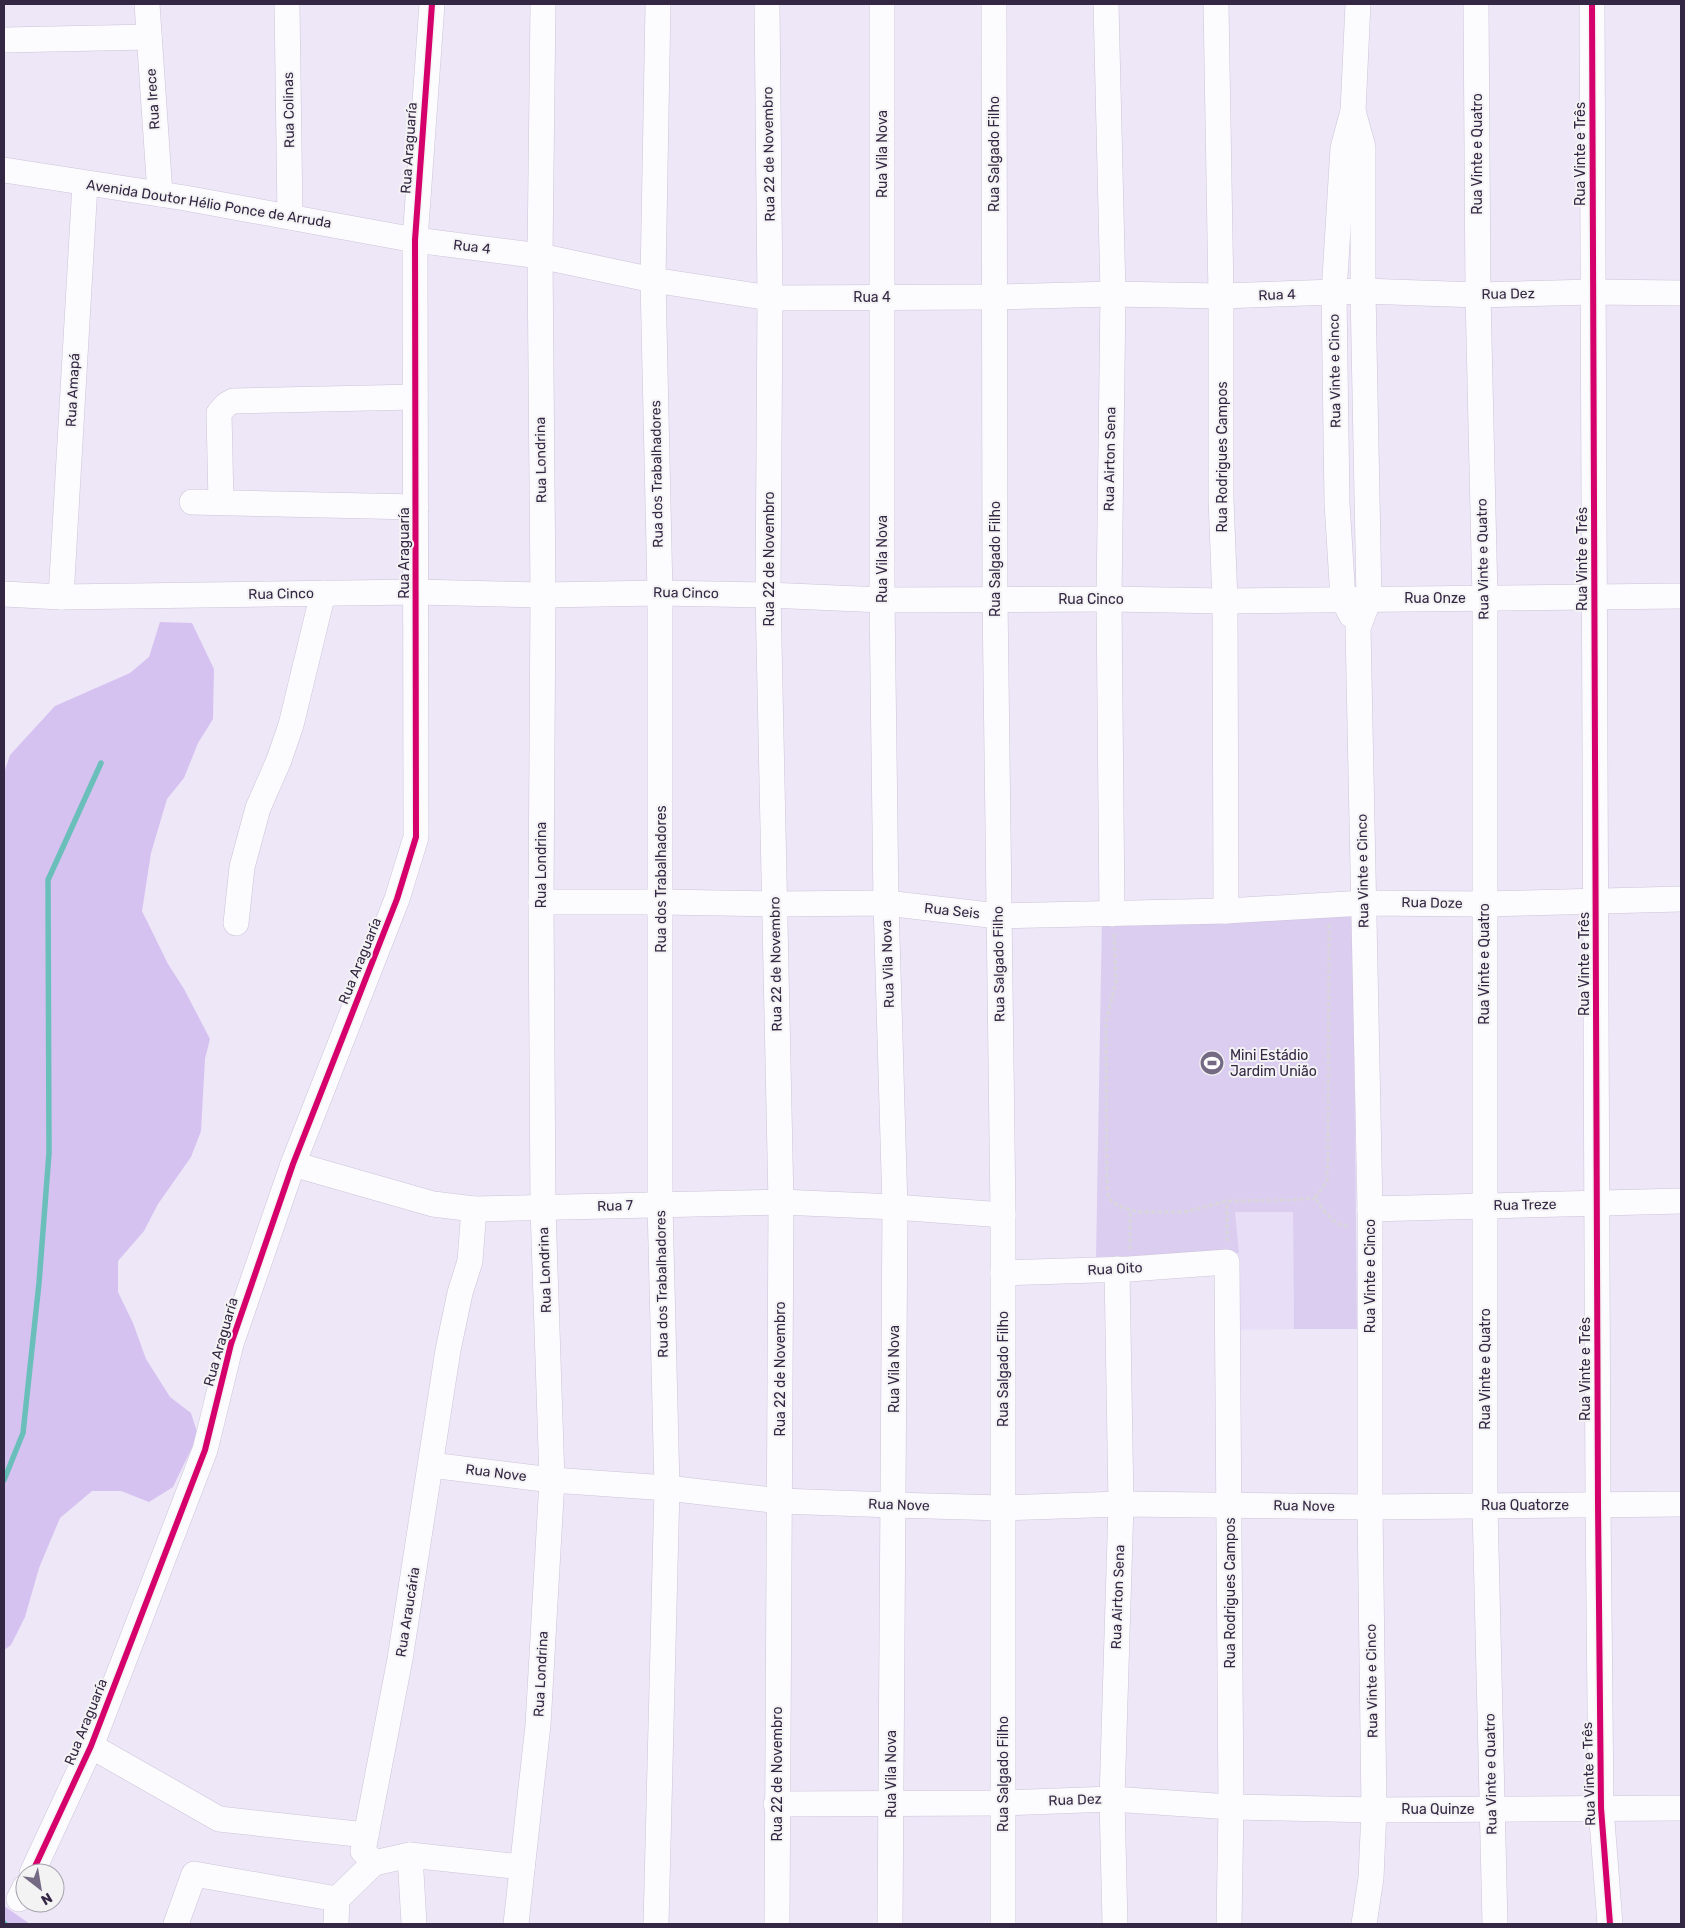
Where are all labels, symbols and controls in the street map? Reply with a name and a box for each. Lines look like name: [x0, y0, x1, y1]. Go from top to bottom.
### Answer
street label: Rua Irece: [142, 68, 164, 130]
street label: Rua Colinas: [280, 72, 298, 148]
street label: Rua 22 de Novembro: [759, 86, 779, 222]
street label: Rua Vinte e Quatro: [1469, 93, 1486, 215]
street label: Rua Salgado Filho: [986, 96, 1003, 212]
street label: Rua Araguaría: [397, 102, 421, 194]
street label: Rua Vinte e Três: [1572, 102, 1589, 206]
street label: Rua Vila Nova: [874, 110, 891, 198]
street label: Avenida Doutor Hélio Ponce de Arruda: [85, 176, 333, 232]
street label: Rua 4: [452, 236, 492, 258]
street label: Rua Dez: [1481, 285, 1535, 303]
street label: Rua 4: [1258, 286, 1296, 304]
street label: Rua 4: [853, 289, 891, 306]
street label: Rua Vinte e Cinco: [1326, 314, 1344, 428]
street label: Rua Amapá: [63, 353, 83, 427]
street label: Rua Rodrigues Campos: [1214, 381, 1231, 533]
street label: Rua dos Trabalhadores: [647, 400, 667, 548]
street label: Rua Airton Sena: [1101, 407, 1119, 511]
street label: Rua Londrina: [532, 417, 550, 503]
street label: Rua 22 de Novembro: [761, 491, 778, 627]
street label: Rua Vinte e Quatro: [1473, 498, 1493, 620]
street label: Rua Salgado Filho: [987, 501, 1004, 617]
street label: Rua Araguaría: [396, 507, 413, 599]
street label: Rua Vinte e Três: [1574, 507, 1591, 611]
street label: Rua Vila Nova: [874, 515, 891, 603]
street label: Rua Cinco: [653, 584, 719, 602]
street label: Rua Cinco: [248, 585, 314, 603]
street label: Rua Onze: [1404, 590, 1466, 607]
street label: Rua Cinco: [1058, 591, 1124, 608]
street label: Rua dos Trabalhadores: [653, 805, 670, 953]
street label: Rua Vinte e Cinco: [1354, 814, 1372, 928]
street label: Rua Londrina: [533, 822, 550, 908]
street label: Rua Doze: [1401, 894, 1463, 912]
street label: Rua 22 de Novembro: [766, 896, 786, 1032]
street label: Rua Seis: [923, 900, 981, 922]
street label: Rua Vinte e Quatro: [1476, 903, 1493, 1025]
street label: Rua Salgado Filho: [989, 906, 1009, 1022]
street label: Rua Vinte e Três: [1576, 912, 1593, 1016]
street label: Rua Araguaría: [335, 915, 385, 1007]
street label: Rua Vila Nova: [878, 920, 898, 1008]
place label: Mini Estádio Jardim União: [1230, 1047, 1317, 1080]
sports icon: Mini Estádio Jardim União: [1199, 1050, 1225, 1076]
street label: Rua Treze: [1493, 1196, 1557, 1214]
street label: Rua 7: [597, 1197, 633, 1215]
street label: Rua dos Trabalhadores: [652, 1210, 672, 1358]
street label: Rua Vinte e Cinco: [1362, 1219, 1379, 1333]
street label: Rua Londrina: [535, 1227, 555, 1313]
street label: Rua Oito: [1087, 1259, 1143, 1279]
street label: Rua Araguaría: [200, 1296, 242, 1388]
street label: Rua 22 de Novembro: [772, 1301, 789, 1437]
street label: Rua Vinte e Quatro: [1477, 1308, 1494, 1430]
street label: Rua Salgado Filho: [995, 1311, 1012, 1427]
street label: Rua Vinte e Três: [1577, 1317, 1594, 1421]
street label: Rua Vila Nova: [886, 1325, 903, 1413]
street label: Rua Nove: [464, 1461, 528, 1485]
street label: Rua Nove: [868, 1495, 930, 1515]
street label: Rua Nove: [1273, 1497, 1335, 1515]
street label: Rua Quatorze: [1481, 1497, 1569, 1514]
street label: Rua Rodrigues Campos: [1222, 1517, 1239, 1669]
street label: Rua Airton Sena: [1108, 1544, 1128, 1650]
street label: Rua Araucária: [392, 1566, 424, 1658]
street label: Rua Vinte e Cinco: [1363, 1624, 1381, 1738]
street label: Rua Londrina: [530, 1630, 552, 1718]
street label: Rua Araguaría: [61, 1676, 111, 1768]
street label: Rua 22 de Novembro: [769, 1706, 786, 1842]
street label: Rua Vinte e Quatro: [1481, 1713, 1501, 1835]
street label: Rua Salgado Filho: [995, 1716, 1012, 1832]
street label: Rua Vinte e Três: [1579, 1722, 1599, 1826]
street label: Rua Vila Nova: [883, 1730, 900, 1818]
street label: Rua Dez: [1048, 1791, 1102, 1809]
street label: Rua Quinze: [1401, 1801, 1475, 1818]
north arrow: [15, 1863, 65, 1913]
text: N: [38, 1889, 55, 1909]

